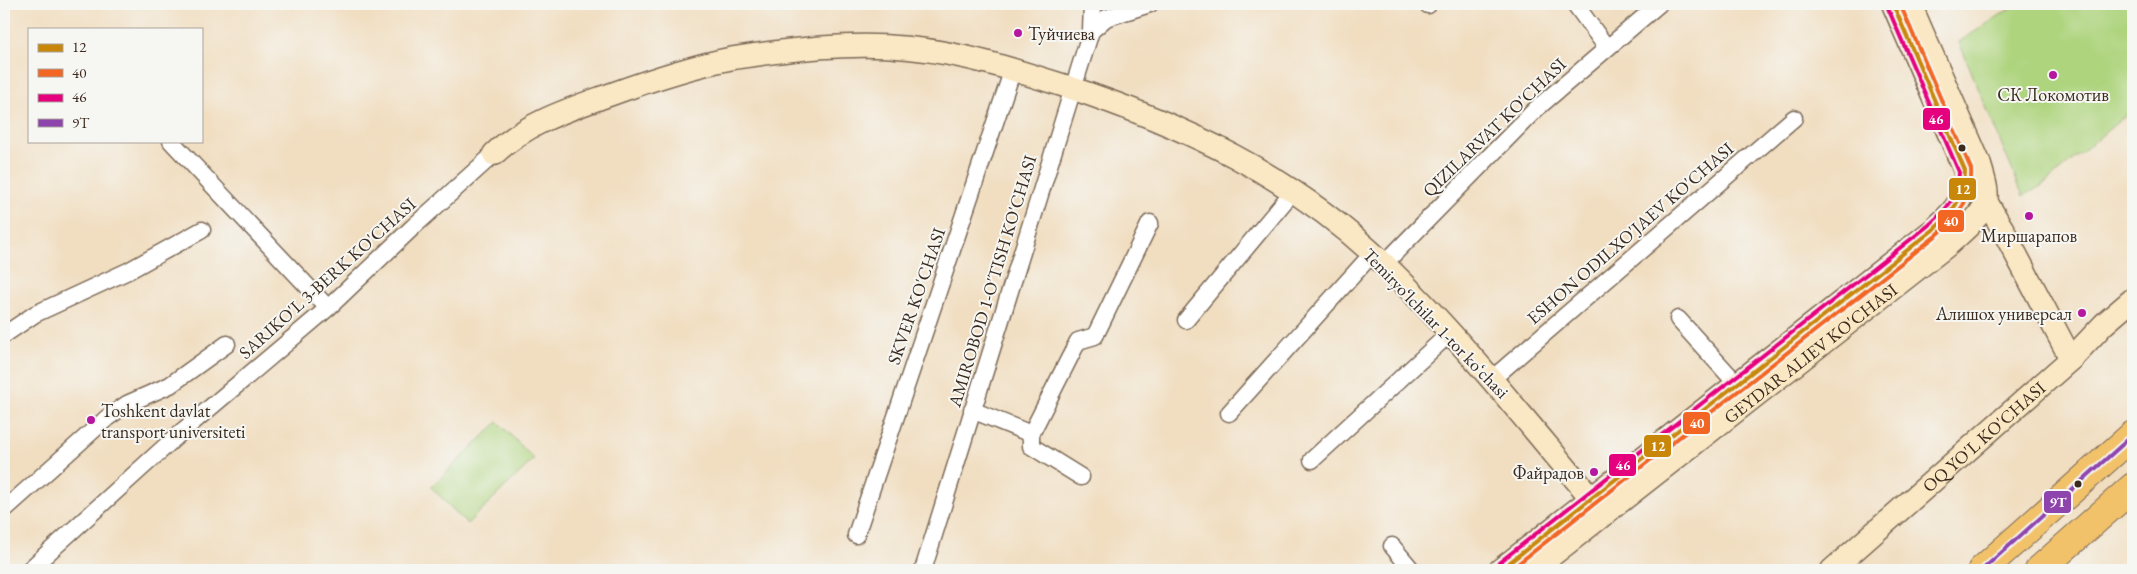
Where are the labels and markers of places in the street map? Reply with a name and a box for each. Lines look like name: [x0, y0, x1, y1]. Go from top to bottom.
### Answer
place label: Туйчиева: [1028, 22, 1096, 45]
marker: Туйчиева: [1012, 27, 1024, 39]
marker: СК Локомотив: [2047, 69, 2059, 81]
place label: СК Локомотив: [1997, 83, 2109, 106]
unlabelled marker: [1957, 143, 1967, 153]
marker: Миршарапов: [2023, 210, 2035, 222]
place label: Миршарапов: [1981, 224, 2078, 247]
place label: Алишох универсал: [1935, 302, 2072, 325]
marker: Алишох универсал: [2076, 307, 2088, 319]
place label: Toshkent davlat transport universiteti: [101, 399, 246, 443]
marker: Toshkent davlat transport universiteti: [85, 414, 97, 426]
place label: Файрадов: [1513, 461, 1584, 484]
marker: Файрадов: [1588, 466, 1600, 478]
unlabelled marker: [2073, 479, 2083, 489]

